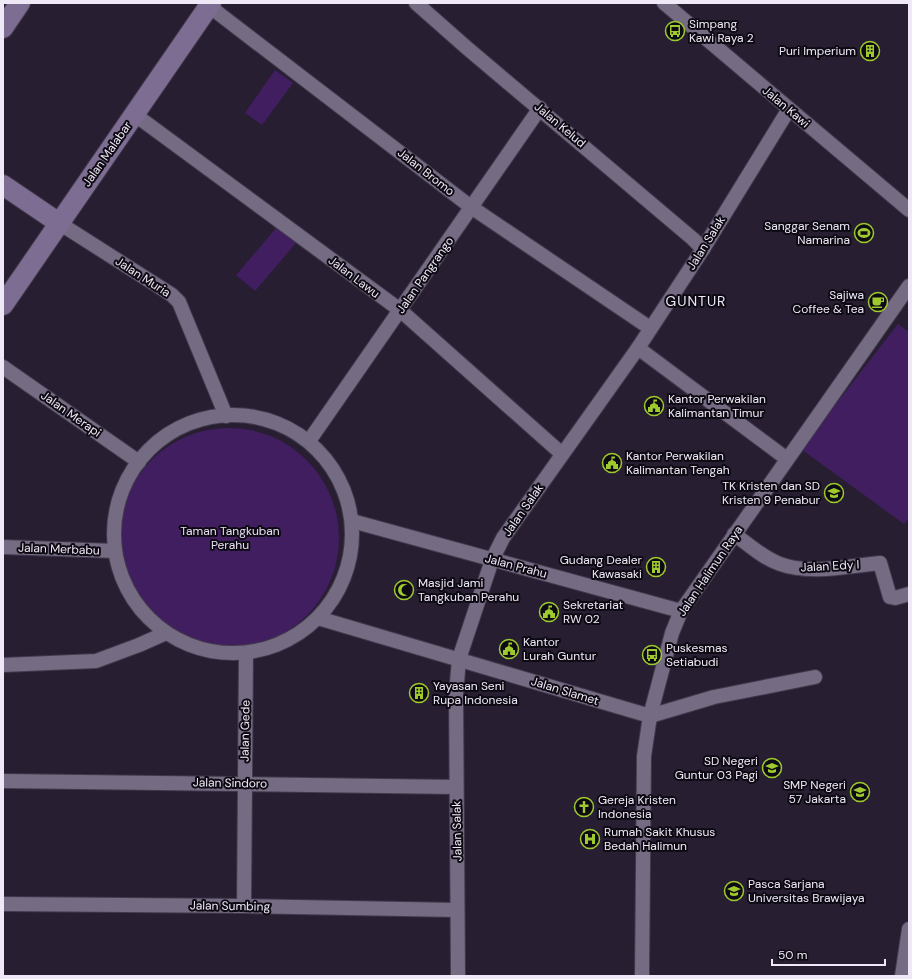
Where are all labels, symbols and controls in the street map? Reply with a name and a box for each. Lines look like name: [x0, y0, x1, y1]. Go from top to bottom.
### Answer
place label: Simpang Kawi Raya 2: [689, 16, 754, 46]
bus stop icon: Simpang Kawi Raya 2: [664, 20, 686, 42]
building icon: Puri Imperium: [859, 40, 881, 62]
place label: Puri Imperium: [779, 43, 856, 59]
street label: Jalan Kawi: [759, 83, 813, 132]
street label: Jalan Kelud: [531, 99, 589, 151]
street label: Jalan Malabar: [79, 118, 136, 190]
street label: Jalan Bromo: [394, 145, 458, 199]
street label: Jalan Salak: [683, 213, 729, 273]
place label: Sanggar Senam Namarina: [764, 218, 850, 248]
sports icon: Sanggar Senam Namarina: [853, 222, 875, 244]
street label: Jalan Pangrango: [393, 234, 457, 316]
street label: Jalan Lawu: [325, 252, 383, 302]
street label: Jalan Muria: [112, 253, 174, 301]
place label: Sajiwa Coffee & Tea: [793, 287, 864, 317]
cafe icon: Sajiwa Coffee & Tea: [867, 291, 889, 313]
district label: GUNTUR: [666, 292, 726, 310]
street label: Jalan Merapi: [38, 387, 104, 441]
place label: Kantor Perwakilan Kalimantan Timur: [668, 391, 766, 421]
public building icon: Kantor Perwakilan Kalimantan Timur: [643, 395, 665, 417]
place label: Kantor Perwakilan Kalimantan Tengah: [626, 448, 730, 478]
public building icon: Kantor Perwakilan Kalimantan Tengah: [601, 452, 623, 474]
place label: TK Kristen dan SD Kristen 9 Penabur: [722, 478, 821, 508]
street label: Jalan Salak: [499, 481, 547, 539]
school or university icon: TK Kristen dan SD Kristen 9 Penabur: [823, 482, 845, 504]
park label: Taman Tangkuban Perahu: [180, 523, 280, 553]
street label: Jalan Halimun Raya: [674, 523, 746, 619]
street label: Jalan Merbabu: [18, 540, 100, 558]
street label: Jalan Prahu: [483, 550, 549, 582]
place label: Gudang Dealer Kawasaki: [560, 552, 643, 582]
building icon: Gudang Dealer Kawasaki: [645, 556, 667, 578]
street label: Jalan Edy I: [800, 556, 860, 576]
place label: Masjid Jami Tangkuban Perahu: [418, 575, 519, 605]
mosque icon: Masjid Jami Tangkuban Perahu: [393, 579, 415, 601]
place label: Sekretariat RW 02: [563, 597, 624, 627]
public building icon: Sekretariat RW 02: [538, 601, 560, 623]
place label: Kantor Lurah Guntur: [523, 634, 597, 664]
public building icon: Kantor Lurah Guntur: [498, 638, 520, 660]
place label: Puskesmas Setiabudi: [666, 640, 728, 670]
bus stop icon: Puskesmas Setiabudi: [641, 644, 663, 666]
street label: Jalan Slamet: [529, 673, 601, 709]
place label: Yayasan Seni Rupa Indonesia: [433, 678, 518, 708]
building icon: Yayasan Seni Rupa Indonesia: [408, 682, 430, 704]
street label: Jalan Gede: [236, 700, 254, 762]
place label: SD Negeri Guntur 03 Pagi: [675, 753, 758, 783]
school or university icon: SD Negeri Guntur 03 Pagi: [761, 757, 783, 779]
street label: Jalan Sindoro: [193, 774, 267, 792]
place label: SMP Negeri 57 Jakarta: [783, 777, 846, 807]
school or university icon: SMP Negeri 57 Jakarta: [849, 781, 871, 803]
place label: Gereja Kristen Indonesia: [598, 792, 676, 822]
church icon: Gereja Kristen Indonesia: [573, 796, 595, 818]
street label: Jalan Salak: [448, 801, 466, 861]
place label: Rumah Sakit Khusus Bedah Halimun: [604, 824, 715, 854]
hospital icon: Rumah Sakit Khusus Bedah Halimun: [579, 828, 601, 850]
place label: Pasca Sarjana Universitas Brawijaya: [748, 876, 864, 906]
school or university icon: Pasca Sarjana Universitas Brawijaya: [723, 880, 745, 902]
street label: Jalan Sumbing: [190, 897, 271, 915]
scale bar: [772, 941, 885, 967]
text: 50 m: [778, 947, 807, 963]

